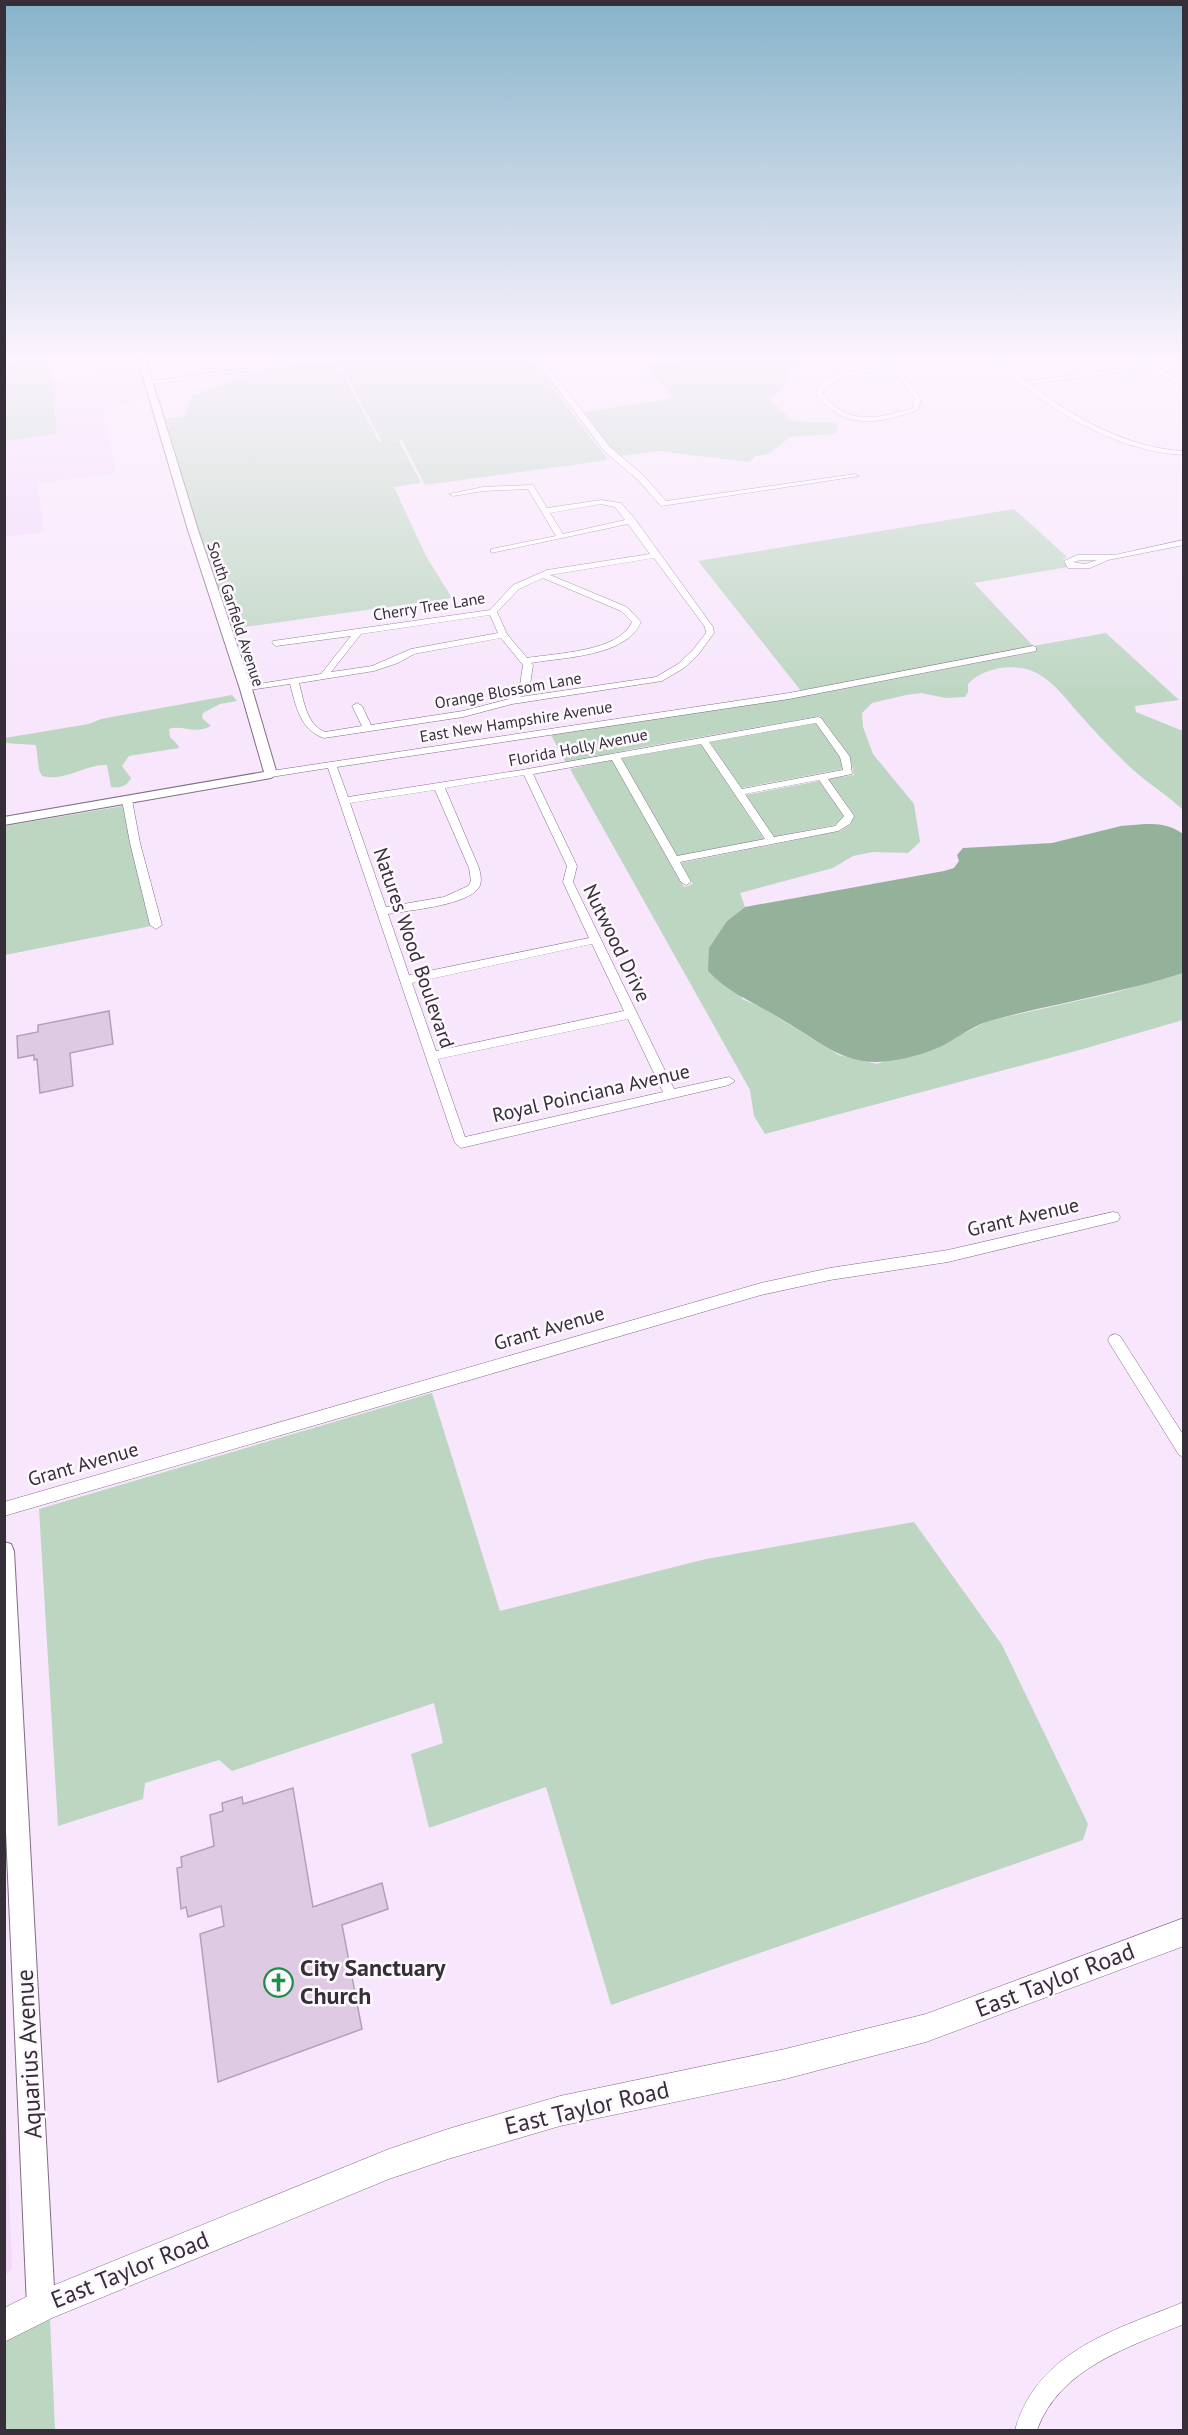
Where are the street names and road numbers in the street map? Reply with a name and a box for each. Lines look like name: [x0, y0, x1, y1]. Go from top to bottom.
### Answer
street label: South Garfield Avenue: [203, 539, 269, 689]
street label: Cherry Tree Lane: [371, 587, 487, 625]
street label: Orange Blossom Lane: [433, 667, 583, 713]
street label: East New Hampshire Avenue: [418, 696, 614, 746]
street label: Florida Holly Avenue: [507, 724, 649, 770]
street label: Natures Wood Boulevard: [367, 844, 461, 1052]
street label: Nutwood Drive: [577, 880, 657, 1006]
street label: Royal Poinciana Avenue: [490, 1058, 692, 1128]
street label: Grant Avenue: [965, 1192, 1081, 1242]
street label: Grant Avenue: [491, 1300, 607, 1356]
street label: Grant Avenue: [25, 1436, 141, 1492]
street label: East Taylor Road: [971, 1935, 1139, 2024]
street label: Aquarius Avenue: [9, 1968, 48, 2140]
street label: East Taylor Road: [502, 2074, 672, 2141]
street label: East Taylor Road: [46, 2224, 213, 2315]

